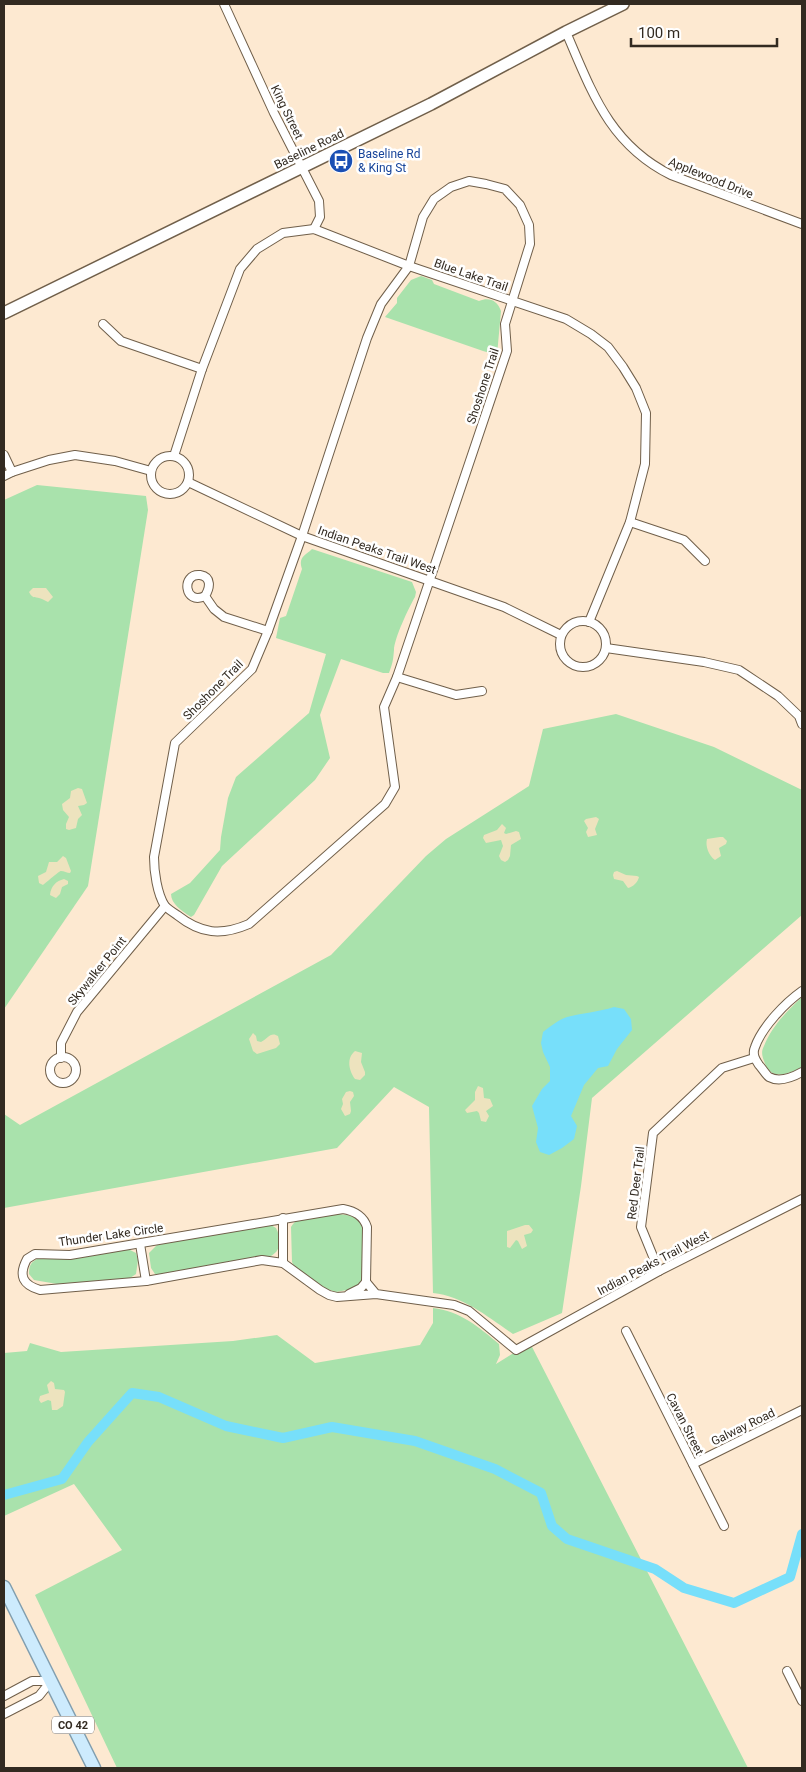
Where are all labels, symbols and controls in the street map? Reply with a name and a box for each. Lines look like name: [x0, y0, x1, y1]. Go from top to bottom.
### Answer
scale bar: [631, 15, 777, 47]
text: 100 m: [638, 24, 680, 42]
street label: King Street: [268, 83, 306, 141]
street label: Baseline Road: [272, 126, 346, 172]
place label: Baseline Rd & King St: [358, 147, 421, 175]
bus stop icon: Baseline Rd & King St: [328, 148, 354, 174]
street label: Applewood Drive: [667, 155, 755, 201]
street label: Blue Lake Trail: [432, 256, 510, 294]
street label: Shoshone Trail: [464, 346, 502, 426]
street label: Indian Peaks Trail West: [316, 523, 438, 577]
street label: Shoshone Trail: [180, 657, 246, 723]
street label: Skywalker Point: [65, 934, 129, 1008]
street label: Red Deer Trail: [625, 1146, 647, 1220]
street label: Thunder Lake Circle: [58, 1221, 164, 1249]
street label: Indian Peaks Trail West: [595, 1228, 711, 1298]
street label: Cavan Street: [663, 1391, 707, 1457]
street label: Galway Road: [709, 1406, 777, 1448]
road number: CO 42: [52, 1716, 94, 1734]

